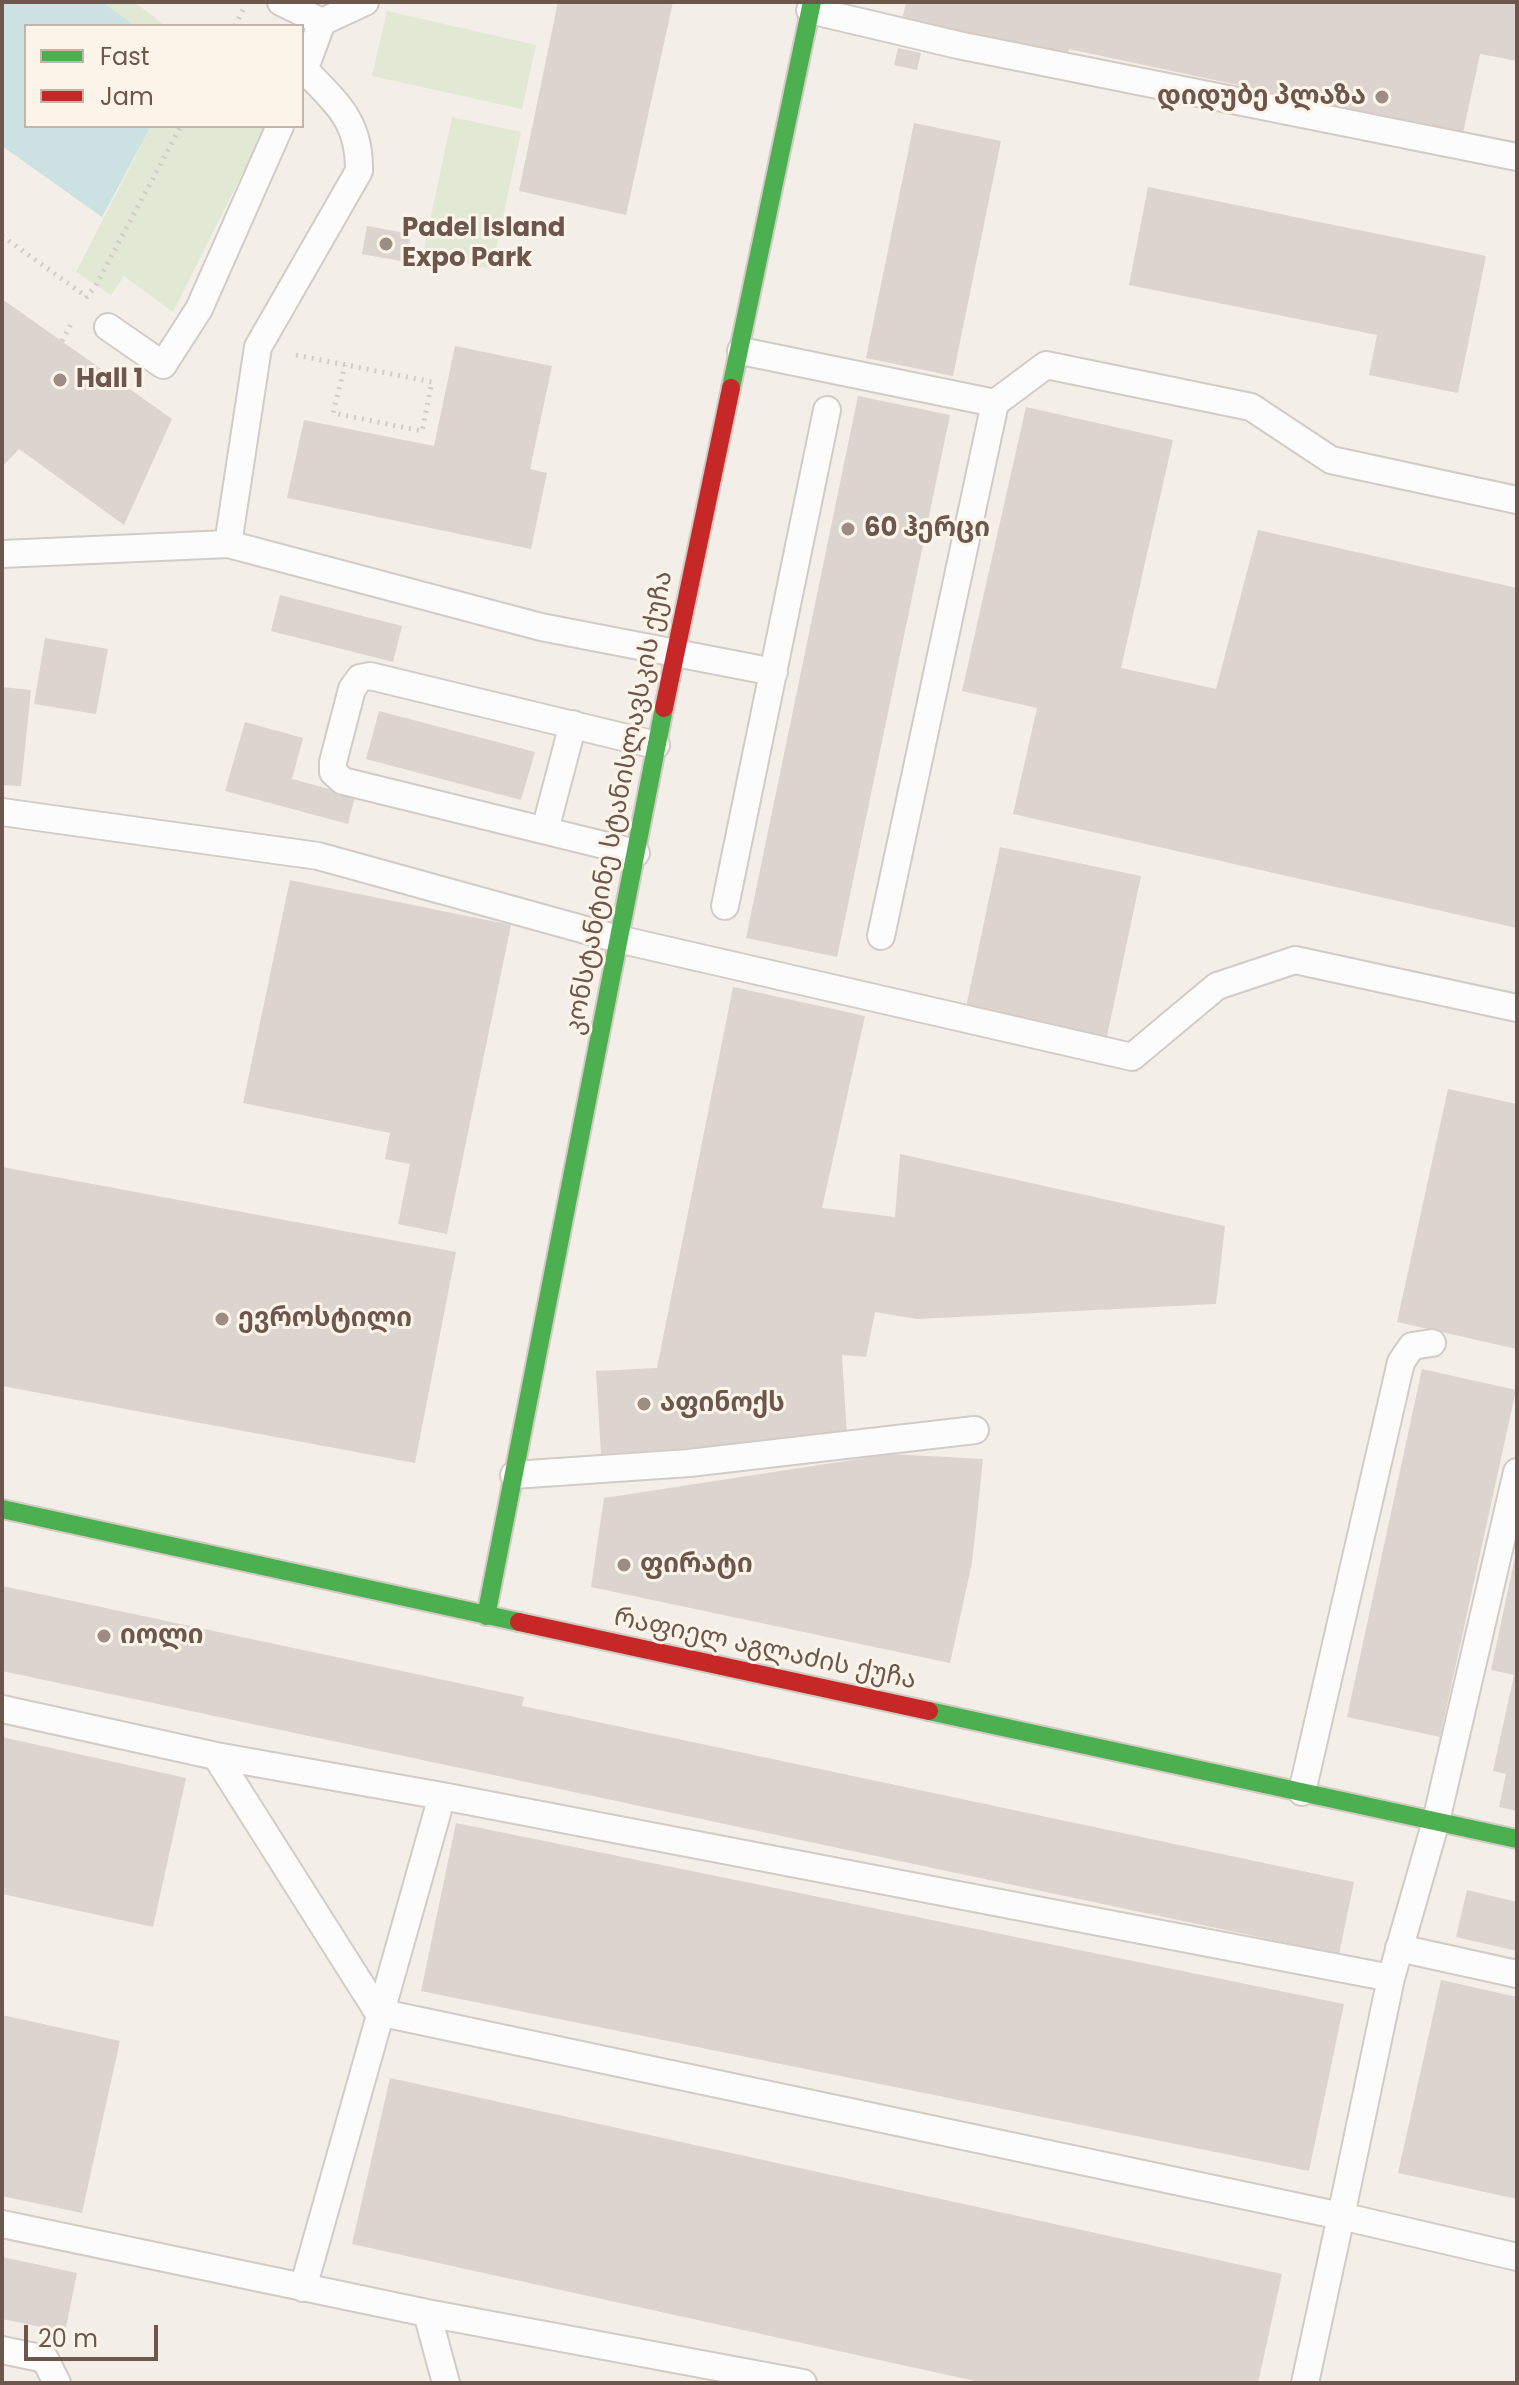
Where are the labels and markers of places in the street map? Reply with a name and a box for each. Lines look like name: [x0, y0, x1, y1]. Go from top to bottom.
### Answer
place label: დიდუბე პლაზა: [1157, 81, 1366, 113]
marker: დიდუბე პლაზა: [1373, 88, 1391, 106]
place label: Padel Island Expo Park: [402, 213, 565, 274]
marker: Padel Island Expo Park: [377, 235, 395, 253]
place label: Hall 1: [76, 364, 143, 396]
marker: Hall 1: [51, 371, 69, 389]
place label: 60 ჰერცი: [864, 513, 990, 545]
marker: 60 ჰერცი: [839, 520, 857, 538]
place label: ევროსტილი: [238, 1303, 412, 1335]
marker: ევროსტილი: [213, 1310, 231, 1328]
place label: აფინოქს: [660, 1388, 785, 1420]
marker: აფინოქს: [635, 1395, 653, 1413]
place label: ფირატი: [640, 1549, 753, 1581]
marker: ფირატი: [615, 1556, 633, 1574]
place label: იოლი: [120, 1620, 204, 1652]
marker: იოლი: [95, 1627, 113, 1645]

